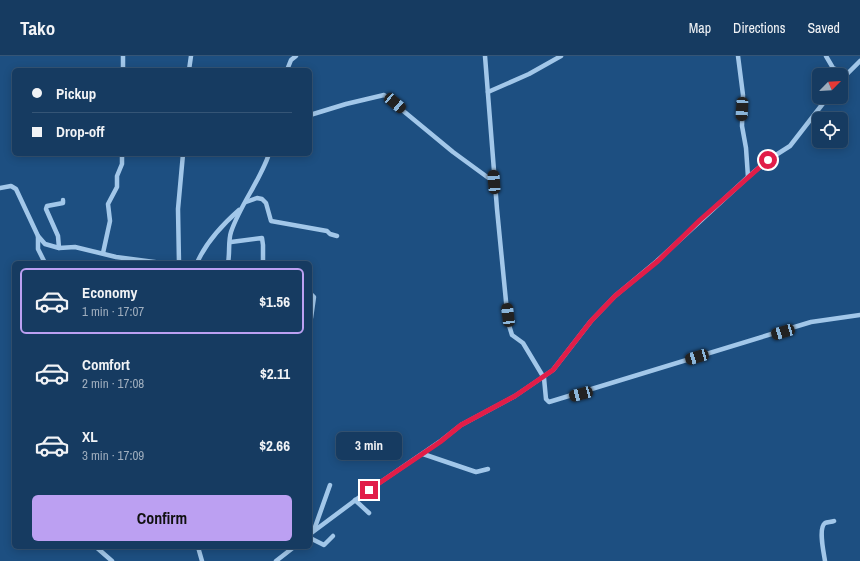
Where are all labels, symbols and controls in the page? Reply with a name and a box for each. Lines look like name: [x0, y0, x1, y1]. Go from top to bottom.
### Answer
text: Tako: [20, 15, 55, 41]
text: Map: [689, 19, 711, 37]
text: Directions: [733, 19, 785, 37]
text: Saved: [807, 19, 840, 37]
north arrow: [812, 68, 848, 104]
map controls: [812, 68, 848, 148]
text: Pickup: [56, 83, 96, 104]
car: [382, 91, 408, 115]
car: [735, 97, 749, 121]
button: locate: [812, 112, 848, 148]
text: Drop-off: [56, 121, 105, 142]
route start: [759, 151, 777, 169]
car: [487, 170, 501, 194]
text: Economy: [82, 282, 137, 303]
icon: car: [34, 283, 70, 319]
text: $1.56: [259, 291, 290, 312]
car: [501, 302, 515, 328]
text: 1 min · 17:07: [82, 303, 144, 320]
car: [770, 323, 796, 341]
car: [684, 348, 710, 366]
text: Comfort: [82, 354, 130, 375]
icon: car: [34, 355, 70, 391]
text: $2.11: [260, 363, 290, 384]
text: 2 min · 17:08: [82, 375, 144, 392]
car: [568, 385, 594, 403]
text: XL: [82, 426, 98, 447]
icon: car: [34, 427, 70, 463]
callout: 3 min: [336, 432, 402, 460]
text: $2.66: [259, 435, 290, 456]
text: 3 min: [355, 437, 383, 454]
text: 3 min · 17:09: [82, 447, 144, 464]
route end: [360, 481, 378, 499]
button: Confirm: [32, 495, 292, 541]

